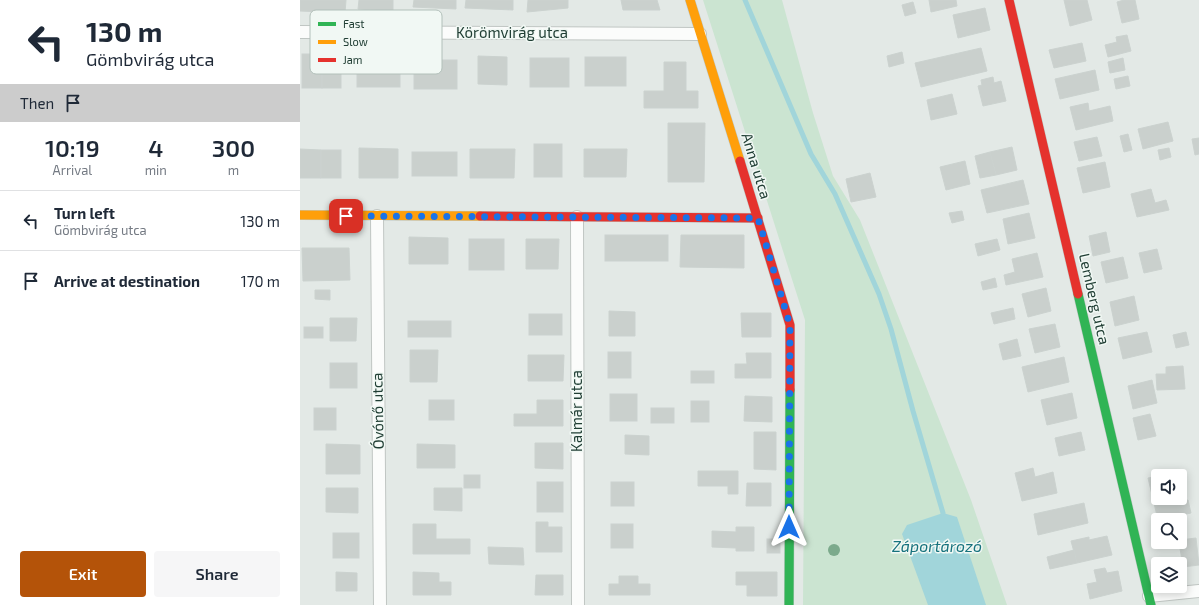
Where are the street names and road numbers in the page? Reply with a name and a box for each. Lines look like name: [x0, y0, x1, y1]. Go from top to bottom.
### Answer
street label: Körömvirág utca: [456, 23, 568, 41]
street label: Anna utca: [738, 130, 776, 201]
street label: Lemberg utca: [1076, 251, 1114, 346]
street label: Kalmár utca: [567, 370, 585, 452]
street label: Óvónő utca: [367, 372, 387, 450]

